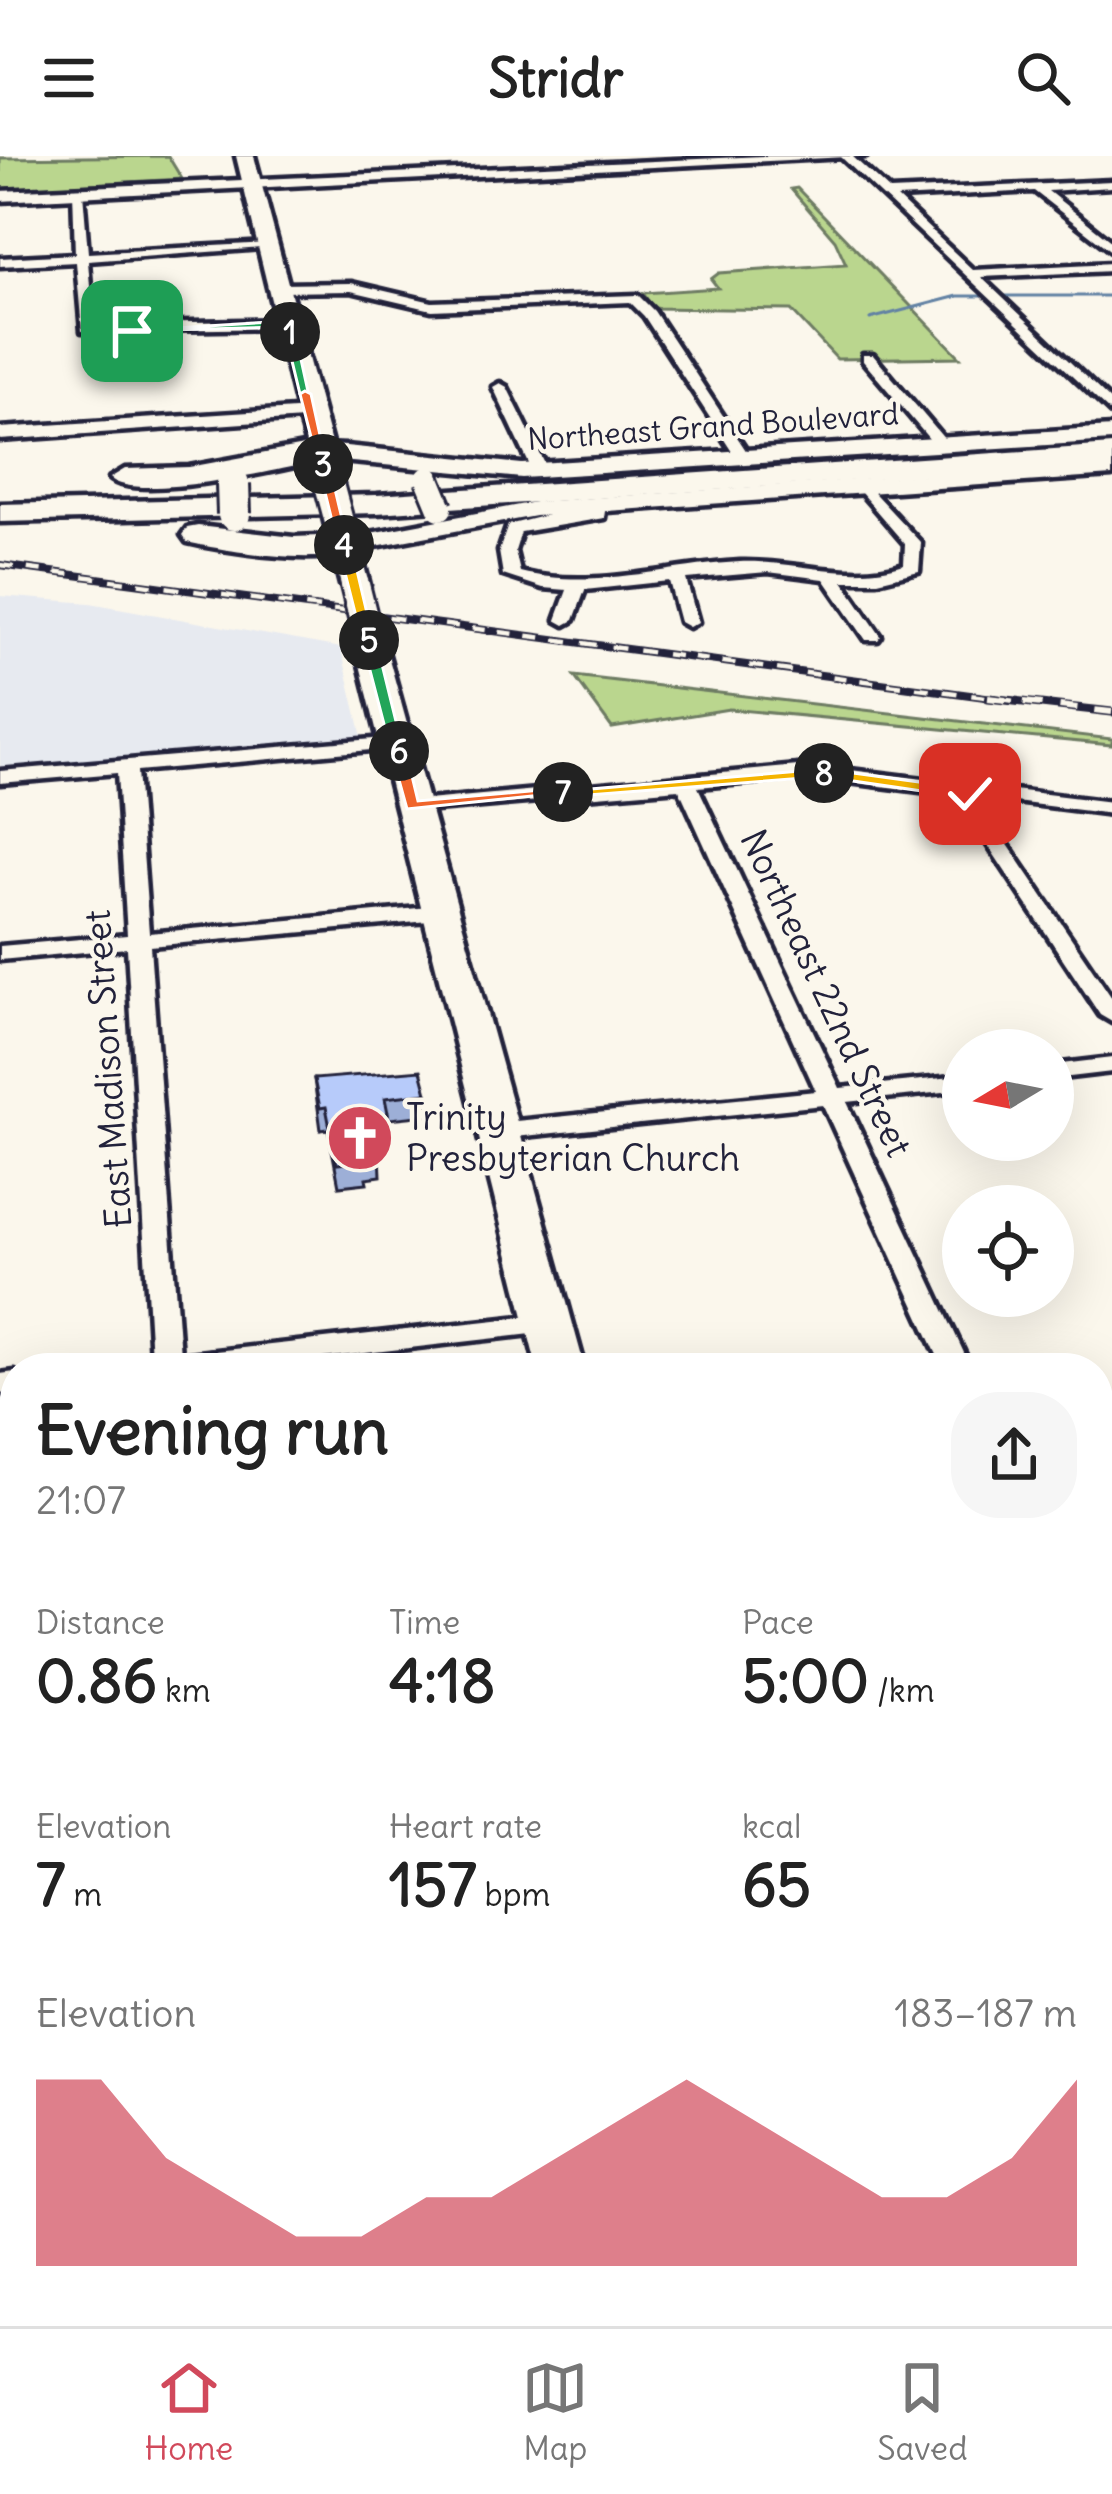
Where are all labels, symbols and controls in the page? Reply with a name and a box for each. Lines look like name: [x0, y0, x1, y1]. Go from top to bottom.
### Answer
text: Stridr: [488, 44, 624, 112]
icon: menu: [36, 45, 102, 111]
icon: search: [1010, 45, 1076, 111]
pin: [81, 280, 183, 382]
icon: arrive: [99, 298, 165, 364]
pin: 1: [260, 302, 320, 362]
text: 1: [283, 311, 297, 353]
street label: Northeast Grand Boulevard: [526, 394, 900, 458]
pin: 3: [293, 434, 353, 494]
text: 3: [314, 443, 332, 485]
pin: 4: [314, 515, 374, 575]
text: 4: [334, 524, 354, 566]
pin: 5: [339, 610, 399, 670]
text: 5: [360, 619, 378, 661]
pin: 6: [369, 721, 429, 781]
text: 6: [389, 730, 409, 772]
pin: 8: [794, 743, 854, 803]
pin: [919, 743, 1021, 845]
text: 8: [814, 752, 834, 794]
icon: check: [937, 761, 1003, 827]
pin: 7: [533, 762, 593, 822]
text: 7: [555, 771, 571, 813]
street label: Northeast 22nd Street: [730, 822, 922, 1164]
street label: East Madison Street: [74, 908, 142, 1230]
north arrow: [942, 1029, 1074, 1161]
map controls: [942, 1029, 1074, 1317]
place label: Trinity Presbyterian Church: [406, 1095, 740, 1181]
church icon: Trinity Presbyterian Church: [325, 1103, 395, 1173]
button: locate: [942, 1185, 1074, 1317]
text: Evening run: [36, 1389, 389, 1472]
button: share: [951, 1392, 1077, 1518]
text: 21:07: [36, 1476, 126, 1525]
text: Distance: [36, 1601, 165, 1643]
text: Time: [389, 1601, 460, 1643]
text: Pace: [742, 1601, 814, 1643]
text: 0.86: [36, 1643, 157, 1718]
text: 4:18: [389, 1643, 496, 1718]
text: 5:00: [742, 1643, 869, 1718]
text: km: [157, 1669, 211, 1711]
text: /km: [869, 1669, 935, 1711]
text: Elevation: [36, 1805, 171, 1847]
text: Heart rate: [389, 1805, 542, 1847]
text: kcal: [742, 1805, 801, 1847]
text: 7: [36, 1847, 65, 1922]
text: 157: [389, 1847, 477, 1922]
text: 65: [742, 1847, 811, 1922]
text: m: [65, 1873, 102, 1915]
text: bpm: [477, 1873, 551, 1915]
text: Elevation: [36, 1989, 196, 2038]
text: 183–187 m: [894, 1989, 1077, 2038]
tab: Home: [144, 2355, 233, 2469]
tab: Map: [522, 2355, 588, 2469]
tab: Saved: [877, 2355, 968, 2469]

